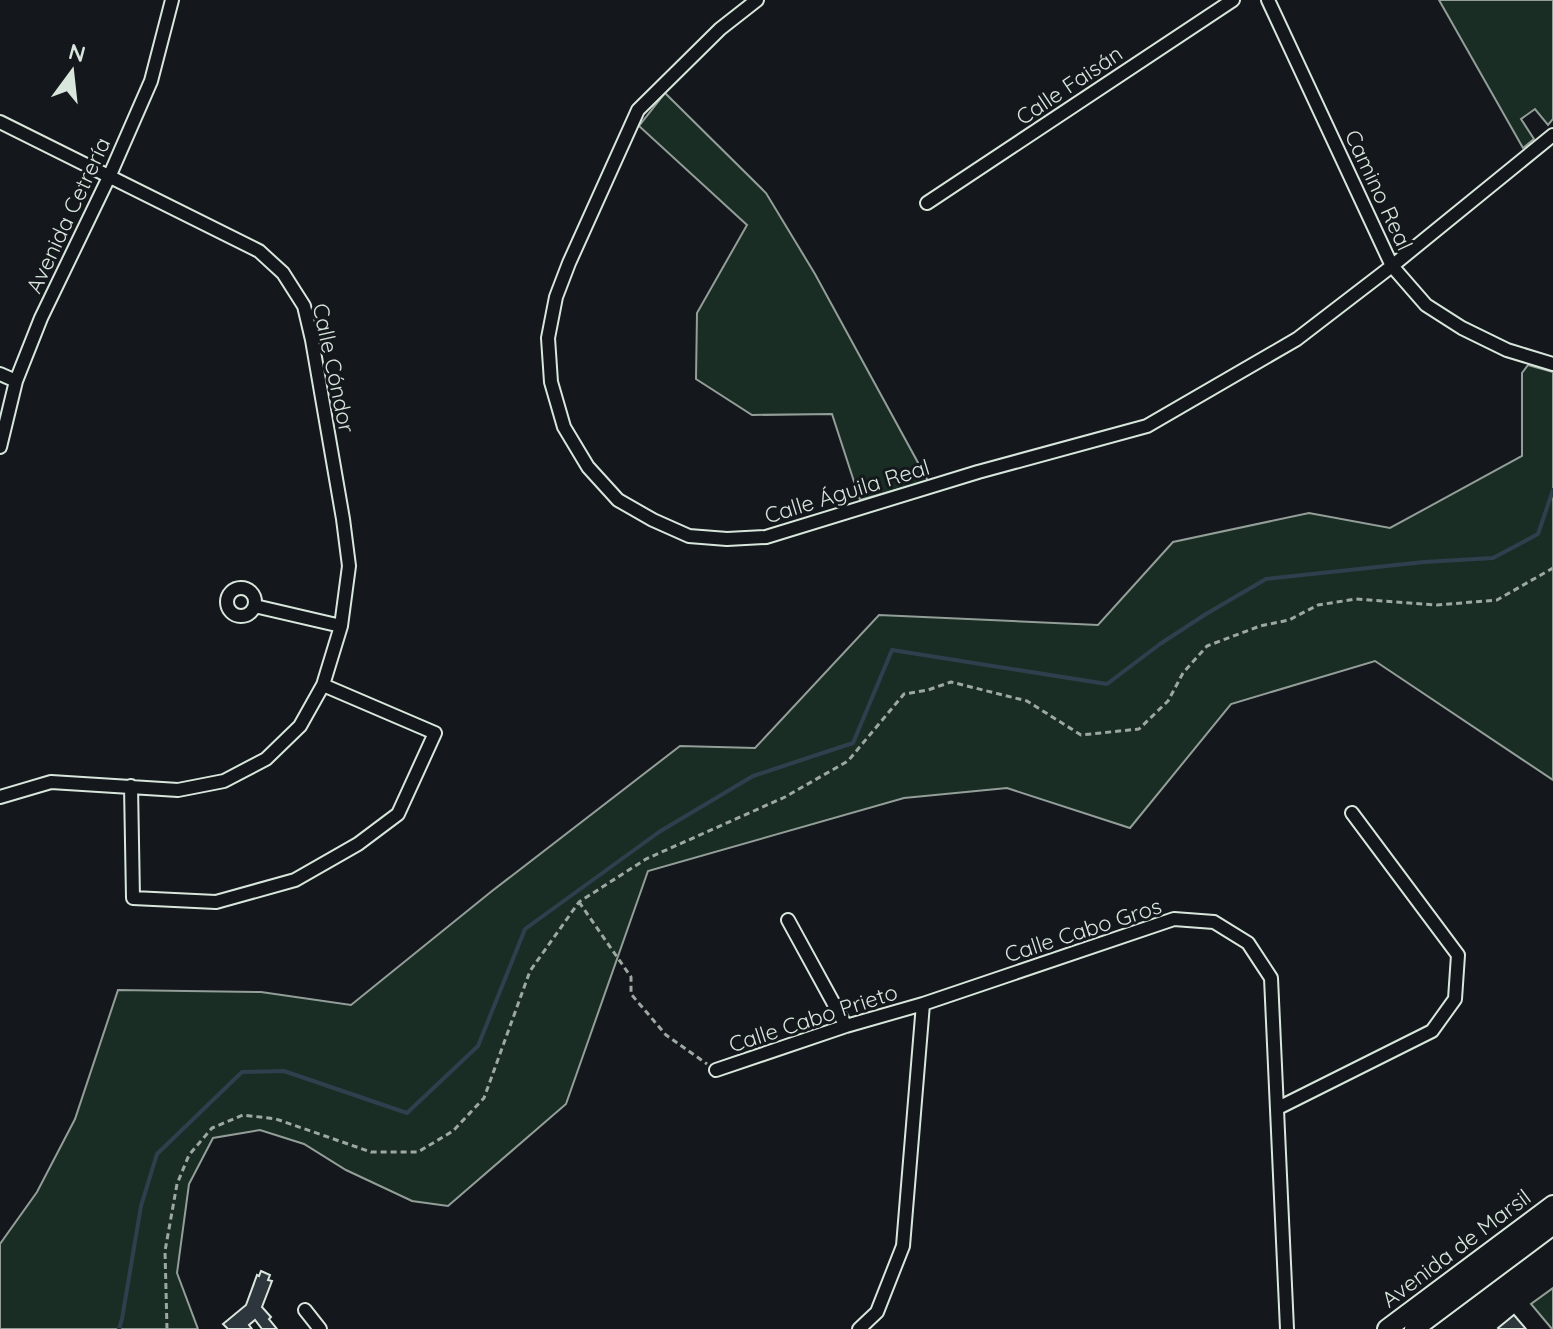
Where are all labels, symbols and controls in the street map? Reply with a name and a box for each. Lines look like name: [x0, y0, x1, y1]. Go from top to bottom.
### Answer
north arrow: [32, 32, 112, 112]
text: N: [66, 37, 89, 68]
street label: Calle Faisán: [1010, 39, 1128, 131]
street label: Camino Real: [1339, 125, 1419, 255]
street label: Avenida Cetrería: [20, 133, 116, 297]
street label: Calle Cóndor: [307, 301, 361, 436]
street label: Calle Águila Real: [761, 453, 933, 529]
street label: Calle Cabo Gros: [1001, 891, 1165, 969]
street label: Calle Cabo Prieto: [725, 978, 901, 1058]
street label: Avenida de Marsil: [1376, 1183, 1536, 1313]

